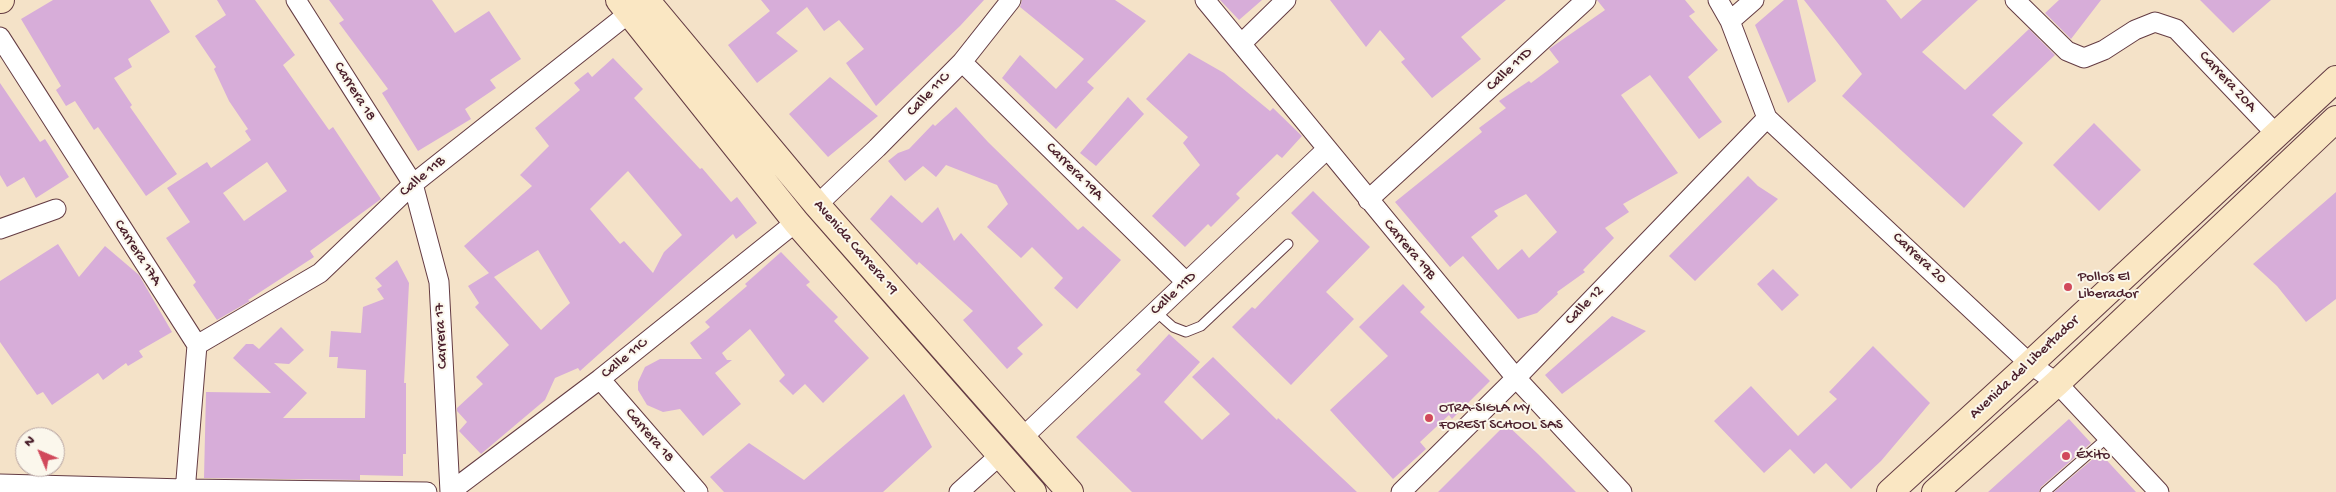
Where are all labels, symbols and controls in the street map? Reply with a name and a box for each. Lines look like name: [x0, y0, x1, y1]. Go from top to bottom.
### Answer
street label: Calle 11D: [1483, 44, 1537, 96]
street label: Carrera 20A: [2194, 48, 2260, 116]
street label: Carrera 18: [329, 59, 379, 125]
street label: Calle 11C: [904, 69, 954, 121]
street label: Carrera 19A: [1041, 139, 1107, 205]
street label: Calle 11B: [396, 153, 450, 201]
street label: Avenida Carrera 19: [809, 197, 901, 299]
street label: Carrera 19B: [1379, 216, 1439, 284]
street label: Carrera 17A: [109, 217, 165, 289]
street label: Carrera 20: [1888, 229, 1950, 289]
street label: Calle 11D: [1147, 268, 1201, 320]
place label: Pollos El Liberador: [2078, 269, 2138, 304]
marker: Pollos El Liberador: [2062, 281, 2074, 293]
street label: Calle 12: [1562, 283, 1608, 329]
street label: Carrera 17: [431, 303, 453, 369]
street label: Avenida del Libertador: [1966, 312, 2084, 424]
street label: Calle 11C: [598, 335, 652, 383]
place label: OTRA-SIGLA MY FOREST SCHOOL SAS: [1439, 400, 1563, 435]
street label: Carrera 18: [620, 405, 678, 467]
marker: OTRA-SIGLA MY FOREST SCHOOL SAS: [1423, 412, 1435, 424]
north arrow: [15, 427, 65, 477]
text: N: [20, 433, 39, 451]
place label: Éxito: [2076, 447, 2110, 465]
marker: Éxito: [2060, 450, 2072, 462]

